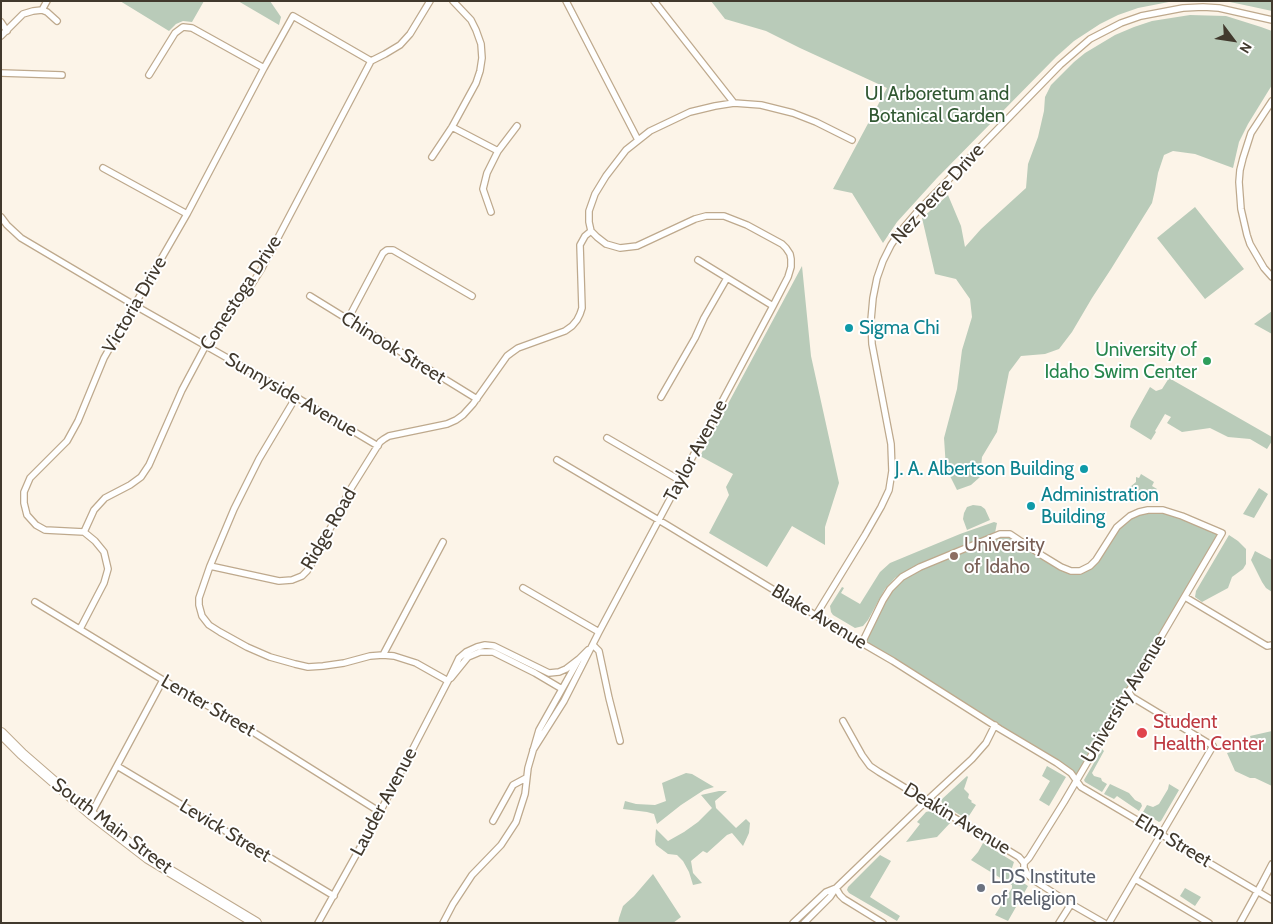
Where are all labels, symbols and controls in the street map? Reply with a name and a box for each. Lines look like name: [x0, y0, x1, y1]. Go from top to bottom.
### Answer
north arrow: [1208, 15, 1258, 65]
text: N: [1236, 39, 1256, 57]
park label: UI Arboretum and Botanical Garden: [865, 83, 1009, 127]
street label: Nez Perce Drive: [887, 139, 989, 249]
street label: Conestoga Drive: [195, 231, 287, 355]
street label: Victoria Drive: [98, 253, 172, 357]
street label: Chinook Street: [336, 307, 450, 389]
place label: Sigma Chi: [859, 317, 940, 339]
marker: Sigma Chi: [843, 322, 855, 334]
place label: University of Idaho Swim Center: [1044, 339, 1197, 383]
street label: Sunnyside Avenue: [221, 348, 361, 442]
marker: University of Idaho Swim Center: [1201, 355, 1213, 367]
street label: Taylor Avenue: [659, 396, 733, 506]
place label: J. A. Albertson Building: [895, 458, 1074, 480]
marker: J. A. Albertson Building: [1078, 463, 1090, 475]
street label: Ridge Road: [296, 484, 362, 574]
place label: Administration Building: [1041, 484, 1159, 528]
marker: Administration Building: [1025, 500, 1037, 512]
place label: University of Idaho: [964, 534, 1045, 578]
marker: University of Idaho: [948, 550, 960, 562]
street label: Blake Avenue: [767, 580, 871, 654]
street label: University Avenue: [1077, 631, 1171, 767]
street label: Lenter Street: [157, 670, 259, 742]
place label: Student Health Center: [1153, 711, 1264, 755]
marker: Student Health Center: [1135, 726, 1149, 740]
street label: Lauder Avenue: [346, 744, 422, 860]
street label: South Main Street: [47, 773, 177, 879]
street label: Deakin Avenue: [900, 778, 1014, 860]
street label: Levick Street: [175, 795, 275, 867]
street label: Elm Street: [1131, 809, 1215, 873]
place label: LDS Institute of Religion: [991, 866, 1096, 910]
marker: LDS Institute of Religion: [975, 882, 987, 894]

